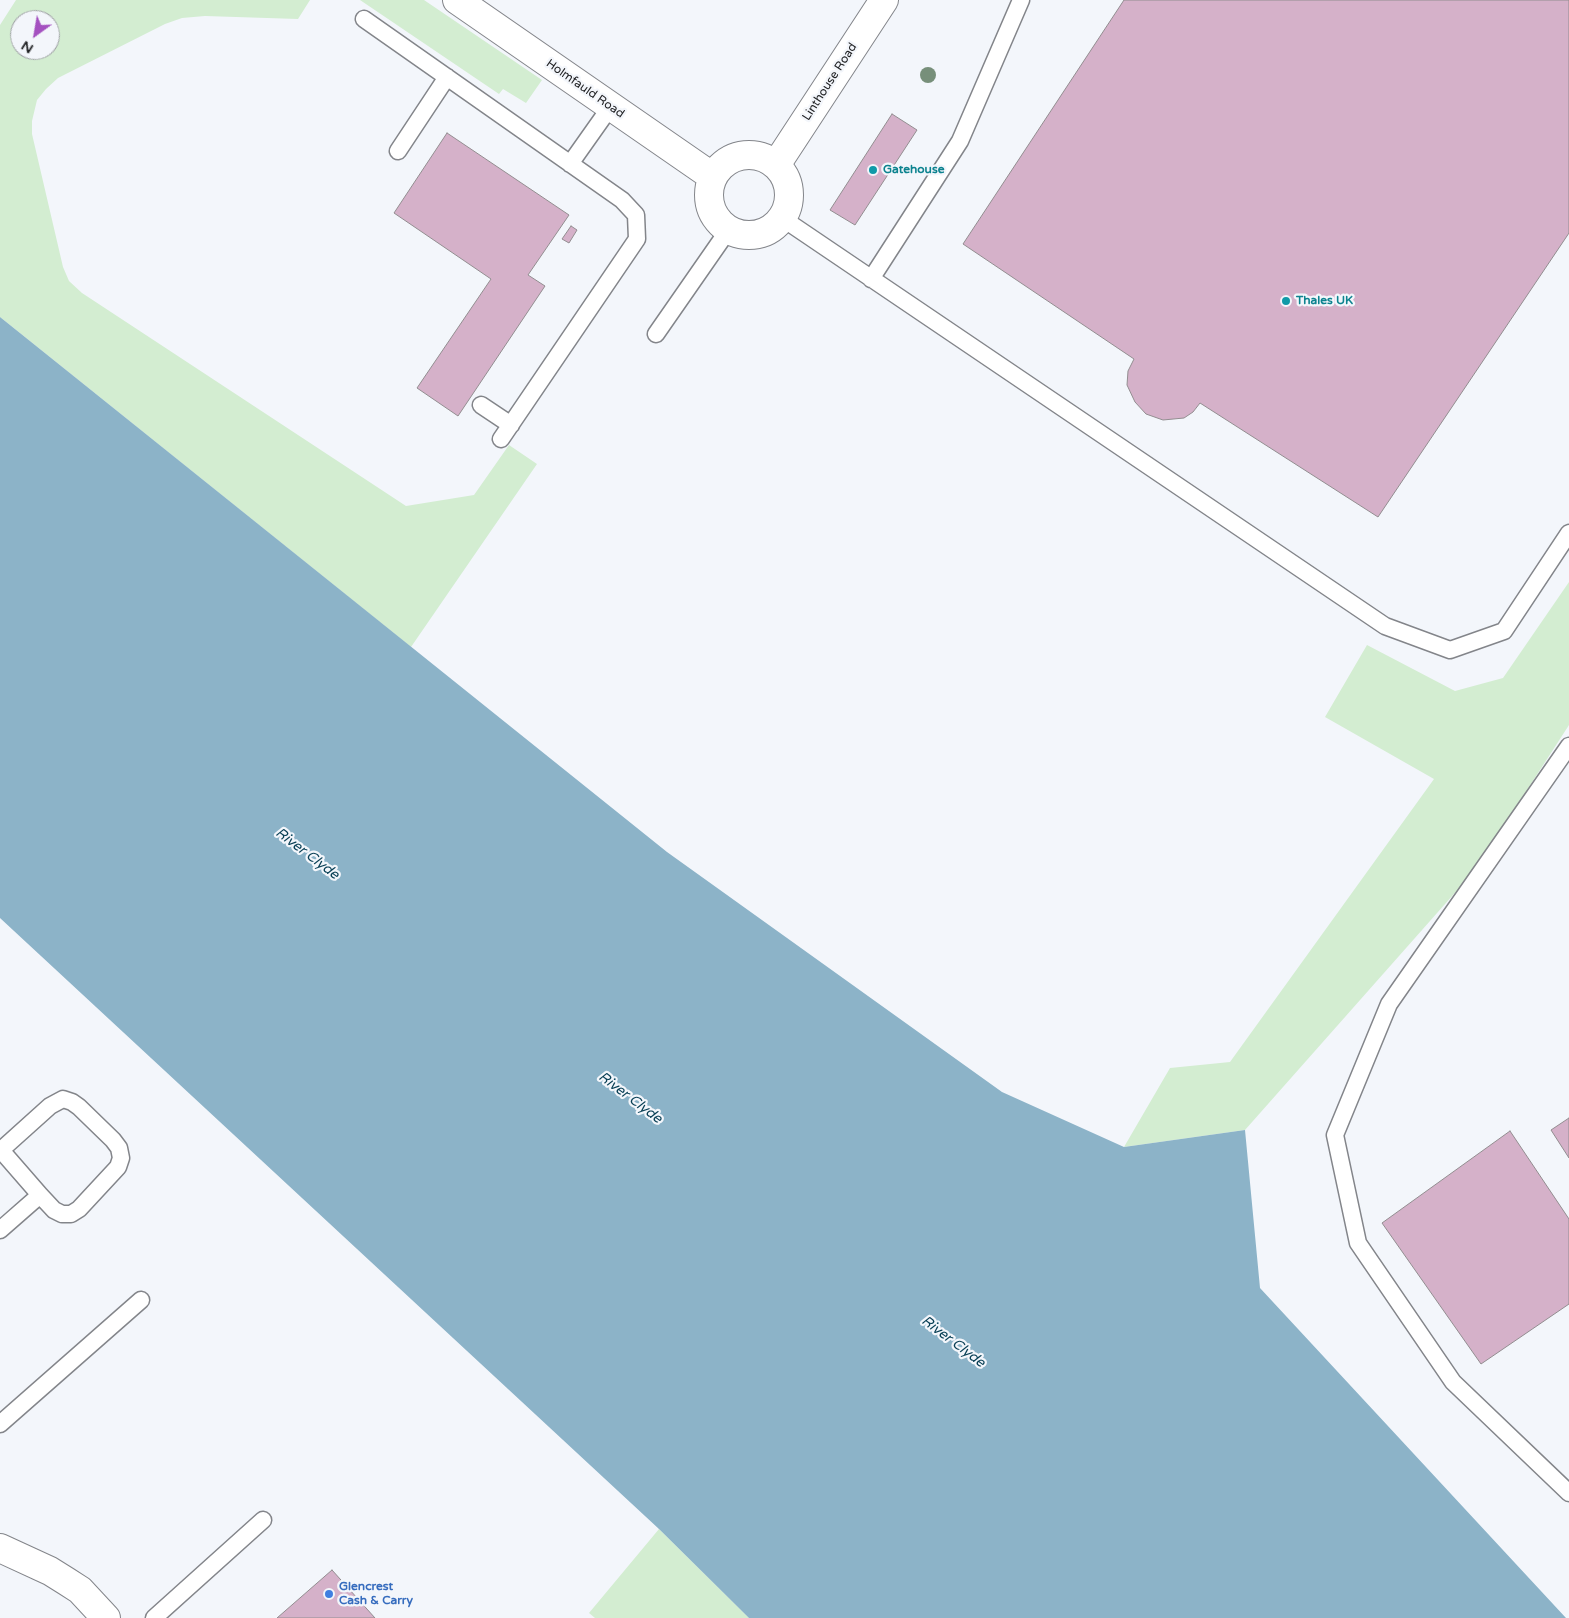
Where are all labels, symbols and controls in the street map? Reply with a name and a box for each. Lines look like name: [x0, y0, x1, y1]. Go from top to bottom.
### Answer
north arrow: [10, 10, 60, 60]
text: N: [18, 37, 37, 57]
street label: Linthouse Road: [800, 41, 860, 123]
street label: Holmfauld Road: [543, 57, 627, 121]
place label: Gatehouse: [883, 163, 944, 177]
marker: Gatehouse: [867, 164, 879, 176]
place label: Thales UK: [1296, 294, 1353, 308]
marker: Thales UK: [1280, 295, 1292, 307]
water label: River Clyde: [272, 825, 342, 883]
water label: River Clyde: [595, 1069, 665, 1127]
water label: River Clyde: [918, 1313, 988, 1371]
place label: Glencrest Cash & Carry: [339, 1580, 413, 1608]
marker: Glencrest Cash & Carry: [323, 1588, 335, 1600]

